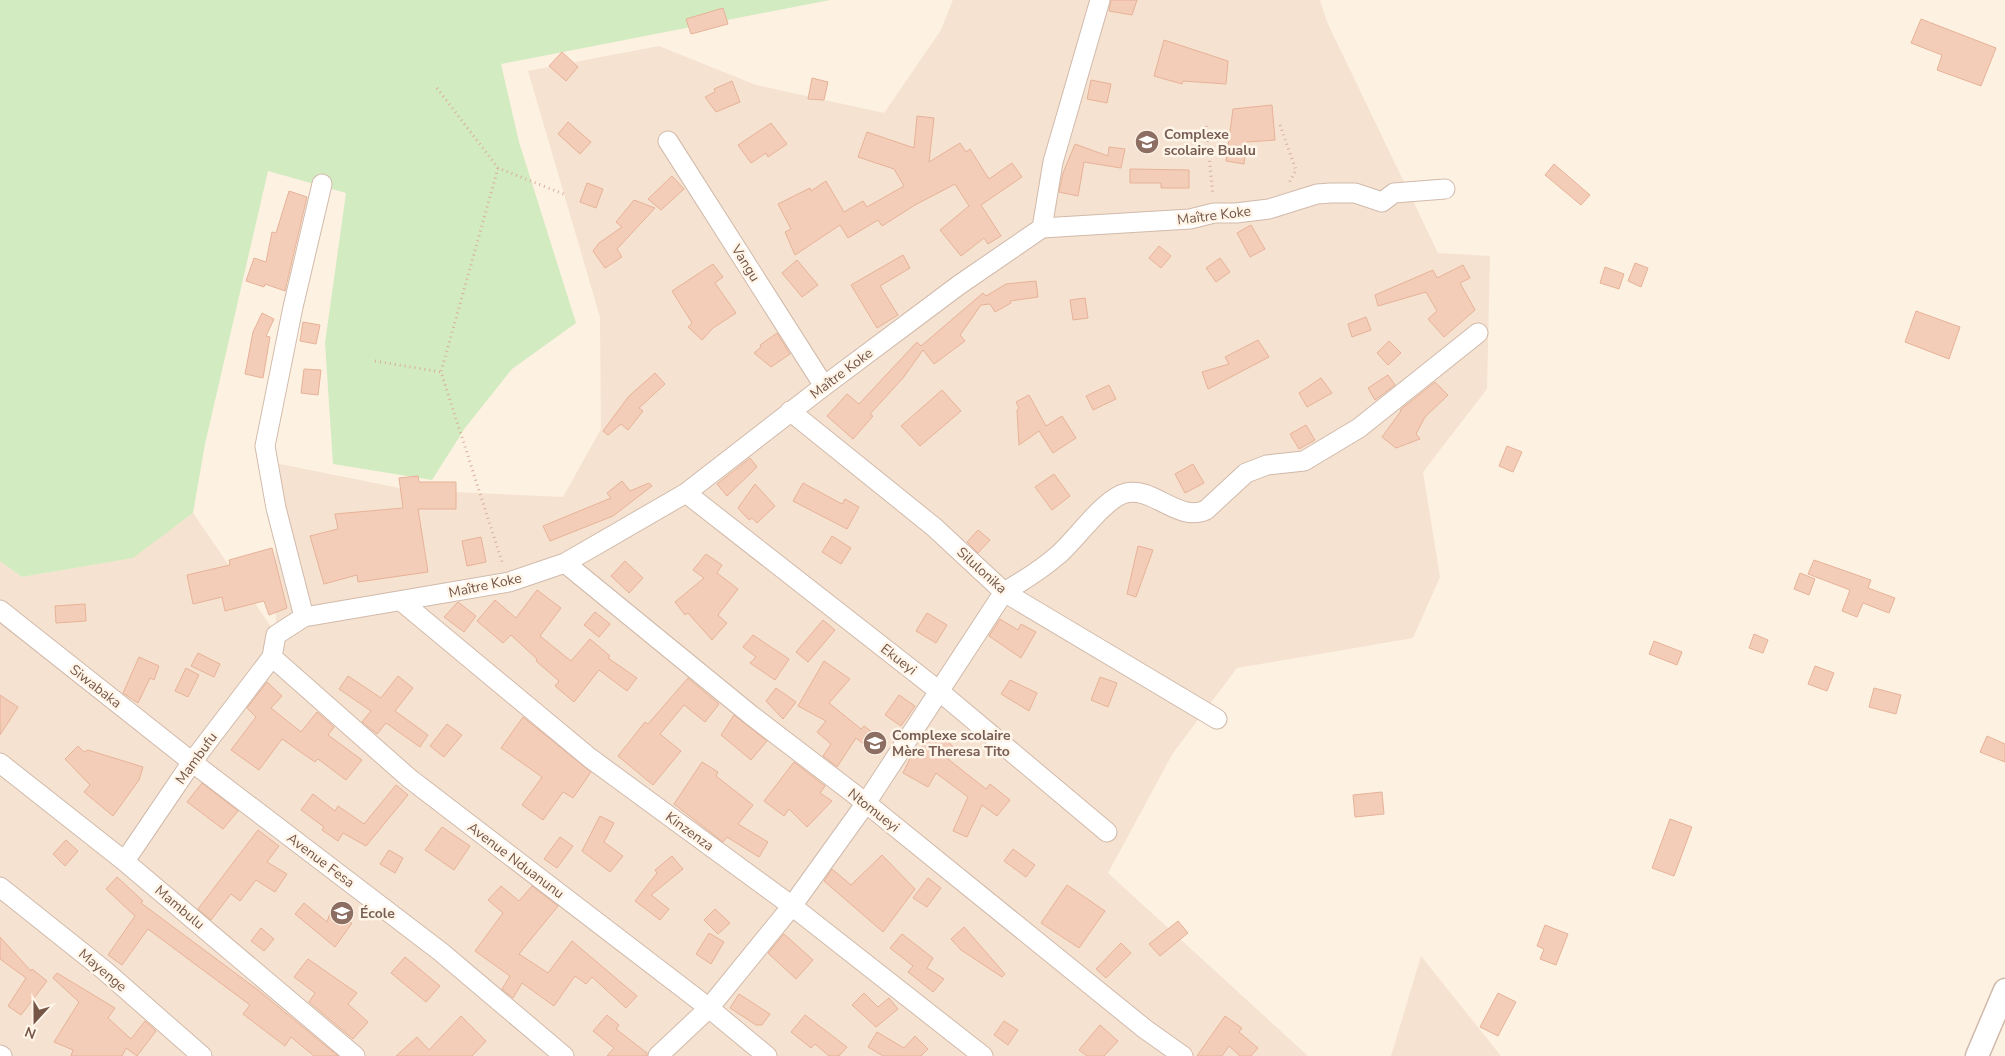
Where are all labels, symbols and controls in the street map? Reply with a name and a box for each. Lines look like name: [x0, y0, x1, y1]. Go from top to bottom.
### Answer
place label: Complexe scolaire Bualu: [1164, 125, 1256, 160]
school or university icon: Complexe scolaire Bualu: [1134, 129, 1160, 155]
street label: Maître Koke: [1176, 202, 1252, 229]
street label: Vangu: [726, 240, 764, 285]
street label: Maître Koke: [806, 343, 877, 403]
street label: Silulonika: [953, 543, 1011, 598]
street label: Maître Koke: [447, 568, 523, 602]
street label: Ekueyi: [877, 639, 921, 679]
street label: Siwabaka: [66, 660, 126, 713]
place label: Complexe scolaire Mère Theresa Tito: [892, 726, 1011, 761]
street label: Mambufu: [171, 728, 222, 788]
school or university icon: Complexe scolaire Mère Theresa Tito: [862, 730, 888, 756]
street label: Ntomueyi: [844, 784, 903, 837]
street label: Kinzenza: [662, 807, 718, 855]
street label: Avenue Nduanunu: [463, 818, 568, 903]
street label: Avenue Fesa: [283, 829, 358, 892]
street label: Mambulu: [151, 881, 209, 934]
school or university icon: École: [329, 900, 355, 926]
place label: École: [360, 904, 395, 923]
street label: Mayenge: [75, 945, 131, 996]
north arrow: [10, 996, 60, 1046]
text: N: [22, 1022, 39, 1043]

